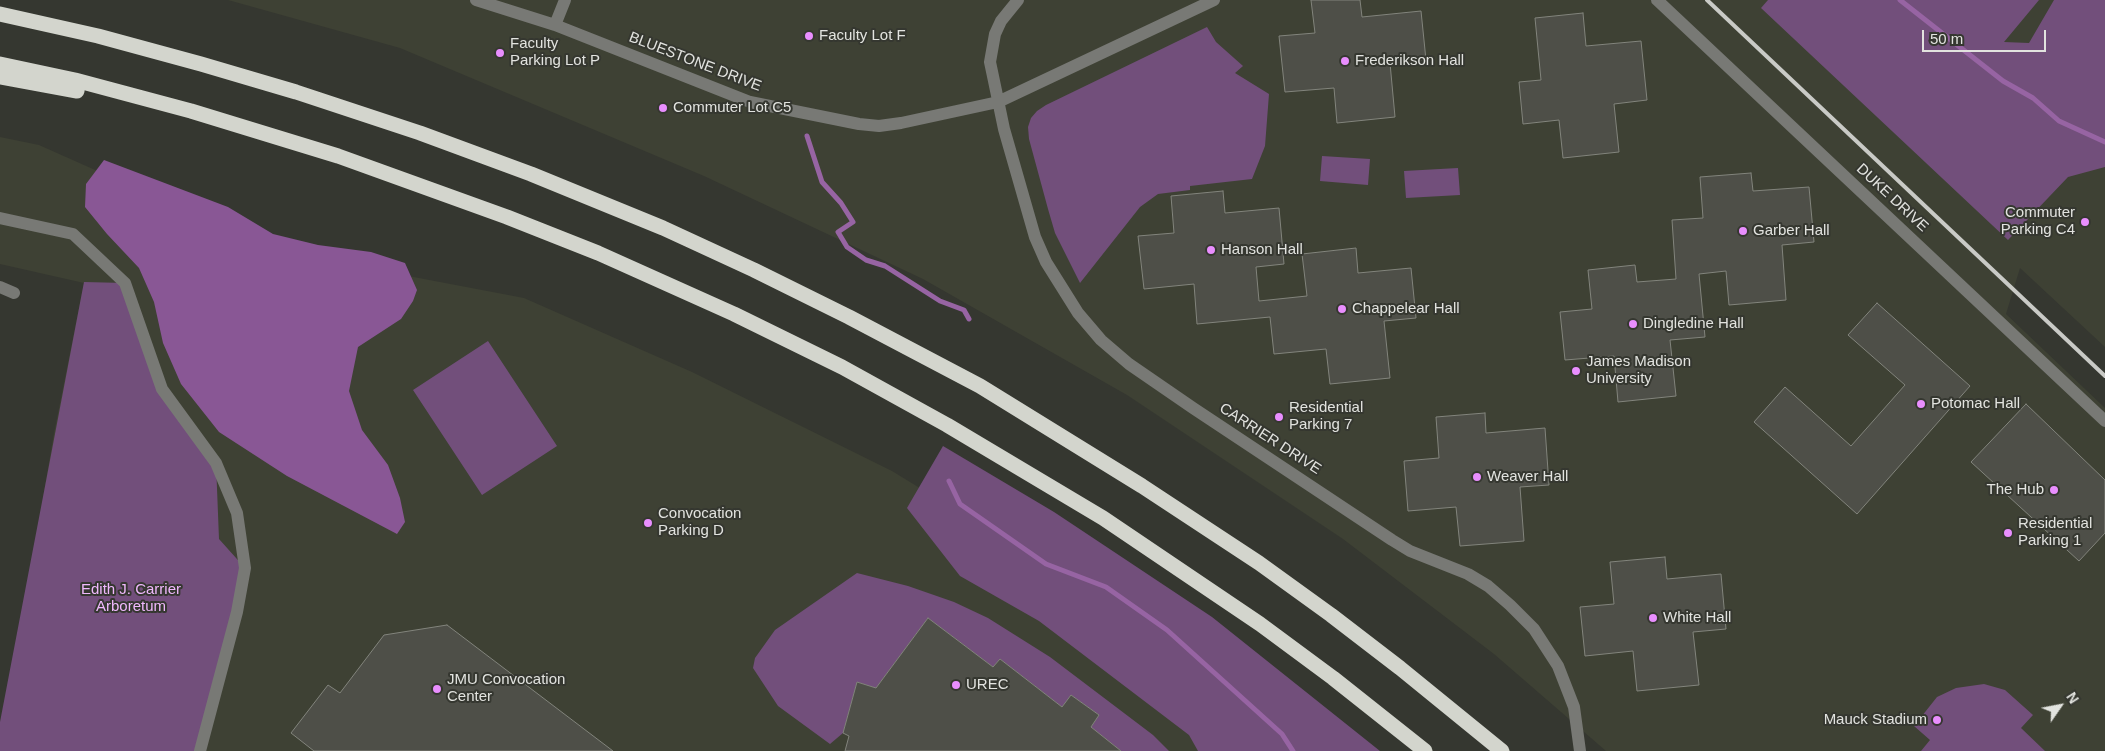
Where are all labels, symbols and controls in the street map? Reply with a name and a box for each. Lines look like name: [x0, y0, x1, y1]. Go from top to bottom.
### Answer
scale bar: [1925, 20, 2049, 52]
place label: Faculty Lot F: [819, 27, 906, 45]
street label: BLUESTONE DRIVE: [626, 28, 764, 96]
marker: Faculty Lot F: [803, 30, 815, 42]
text: 50 m: [1930, 30, 1963, 47]
place label: Faculty Parking Lot P: [510, 35, 600, 70]
marker: Faculty Parking Lot P: [494, 47, 506, 59]
place label: Frederikson Hall: [1355, 52, 1464, 70]
marker: Frederikson Hall: [1339, 55, 1351, 67]
place label: Commuter Lot C5: [673, 99, 791, 117]
marker: Commuter Lot C5: [657, 102, 669, 114]
street label: DUKE DRIVE: [1852, 160, 1932, 236]
place label: Commuter Parking C4: [2001, 204, 2075, 239]
marker: Commuter Parking C4: [2079, 216, 2091, 228]
place label: Garber Hall: [1753, 222, 1830, 240]
marker: Garber Hall: [1737, 225, 1749, 237]
place label: Hanson Hall: [1221, 241, 1303, 259]
marker: Hanson Hall: [1205, 244, 1217, 256]
place label: Chappelear Hall: [1352, 300, 1460, 318]
marker: Chappelear Hall: [1336, 303, 1348, 315]
place label: Dingledine Hall: [1643, 315, 1744, 333]
marker: Dingledine Hall: [1627, 318, 1639, 330]
place label: James Madison University: [1586, 353, 1691, 388]
marker: James Madison University: [1570, 365, 1582, 377]
place label: Potomac Hall: [1931, 395, 2020, 413]
marker: Potomac Hall: [1915, 398, 1927, 410]
street label: CARRIER DRIVE: [1216, 399, 1324, 479]
place label: Residential Parking 7: [1289, 399, 1363, 434]
marker: Residential Parking 7: [1273, 411, 1285, 423]
place label: Weaver Hall: [1487, 468, 1568, 486]
marker: Weaver Hall: [1471, 471, 1483, 483]
place label: The Hub: [1986, 481, 2044, 499]
marker: The Hub: [2048, 484, 2060, 496]
place label: Convocation Parking D: [658, 505, 741, 540]
place label: Residential Parking 1: [2018, 515, 2092, 550]
marker: Convocation Parking D: [642, 517, 654, 529]
marker: Residential Parking 1: [2002, 527, 2014, 539]
park label: Edith J. Carrier Arboretum: [81, 581, 181, 616]
place label: White Hall: [1663, 609, 1731, 627]
marker: White Hall: [1647, 612, 1659, 624]
place label: JMU Convocation Center: [447, 671, 565, 706]
place label: UREC: [966, 676, 1009, 694]
marker: UREC: [950, 679, 962, 691]
north arrow: [2035, 681, 2085, 731]
marker: JMU Convocation Center: [431, 683, 443, 695]
text: N: [2063, 689, 2082, 706]
place label: Mauck Stadium: [1824, 711, 1927, 729]
marker: Mauck Stadium: [1931, 714, 1943, 726]

